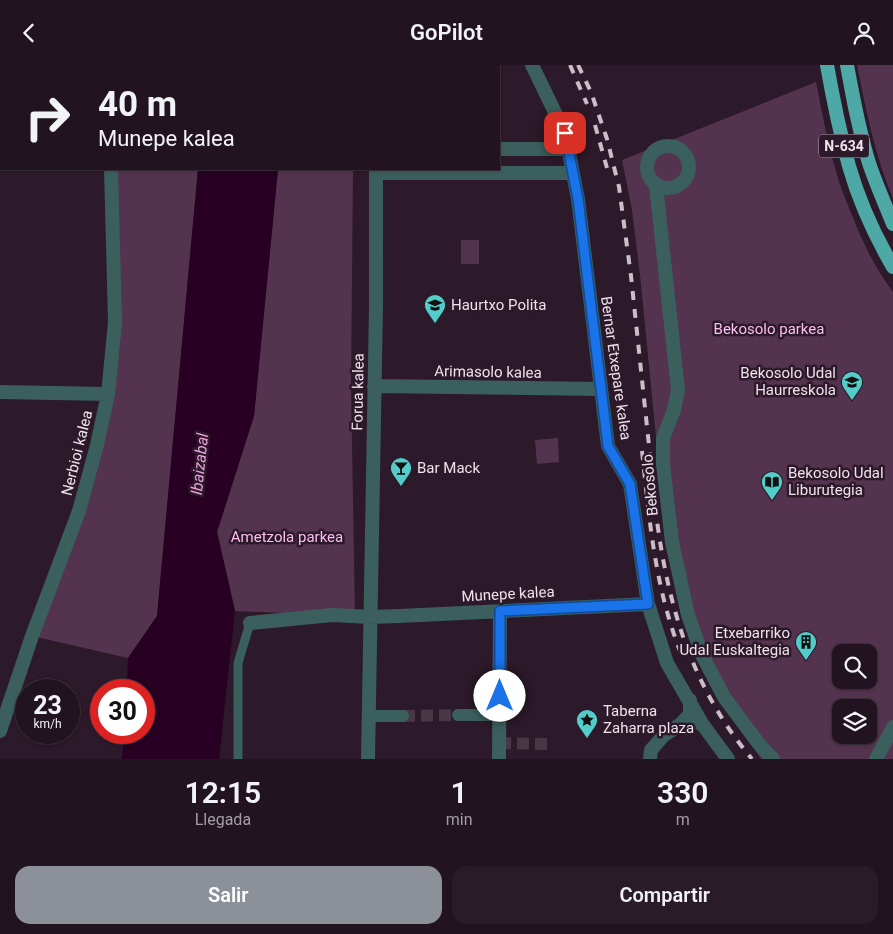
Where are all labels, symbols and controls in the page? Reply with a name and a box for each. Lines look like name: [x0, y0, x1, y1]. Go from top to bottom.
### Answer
icon: back: [15, 19, 43, 47]
icon: person: [850, 19, 878, 47]
text: GoPilot: [410, 20, 483, 45]
text: 40 m: [98, 84, 177, 125]
icon: right: [15, 85, 80, 150]
pin: [544, 112, 586, 154]
icon: arrive: [551, 119, 579, 147]
text: Munepe kalea: [98, 126, 235, 151]
road number: N-634: [819, 135, 869, 157]
school or university icon: Haurtxo Polita: [423, 293, 447, 324]
street label: Bernar Etxepare kalea: [597, 295, 635, 441]
place label: Haurtxo Polita: [451, 296, 546, 314]
park label: Bekosolo parkea: [714, 320, 824, 338]
street label: Forua kalea: [348, 353, 368, 431]
street label: Arimasolo kalea: [434, 362, 542, 382]
place label: Bekosolo Udal Haurreskola: [740, 364, 836, 399]
school or university icon: Bekosolo Udal Haurreskola: [840, 370, 864, 401]
street label: Nerbioi kalea: [58, 408, 96, 498]
water label: Ibaizabal: [187, 432, 212, 496]
street label: Bekosolo: [638, 453, 662, 517]
bar icon: Bar Mack: [389, 456, 413, 487]
place label: Bar Mack: [417, 459, 480, 477]
place label: Bekosolo Udal Liburutegia: [788, 464, 884, 499]
library icon: Bekosolo Udal Liburutegia: [760, 470, 784, 501]
park label: Ametzola parkea: [231, 528, 343, 546]
street label: Munepe kalea: [461, 583, 555, 605]
place label: Etxebarriko Udal Euskaltegia: [679, 624, 790, 659]
building icon: Etxebarriko Udal Euskaltegia: [794, 630, 818, 661]
map controls: [832, 644, 877, 744]
button: search: [832, 644, 877, 689]
position arrow: [473, 669, 525, 721]
speed limit sign: 30: [90, 679, 155, 744]
text: 23: [33, 691, 62, 720]
button: layers: [832, 699, 877, 744]
place label: Taberna Zaharra plaza: [603, 702, 694, 737]
place icon: Taberna Zaharra plaza: [575, 708, 599, 739]
text: km/h: [33, 717, 62, 731]
text: 12:15: [185, 775, 261, 810]
text: 1: [451, 775, 468, 810]
text: 330: [657, 775, 708, 810]
text: Llegada: [195, 810, 251, 829]
text: min: [446, 810, 473, 829]
text: m: [676, 810, 690, 829]
button: Salir: [15, 866, 442, 924]
button: Compartir: [452, 866, 878, 924]

